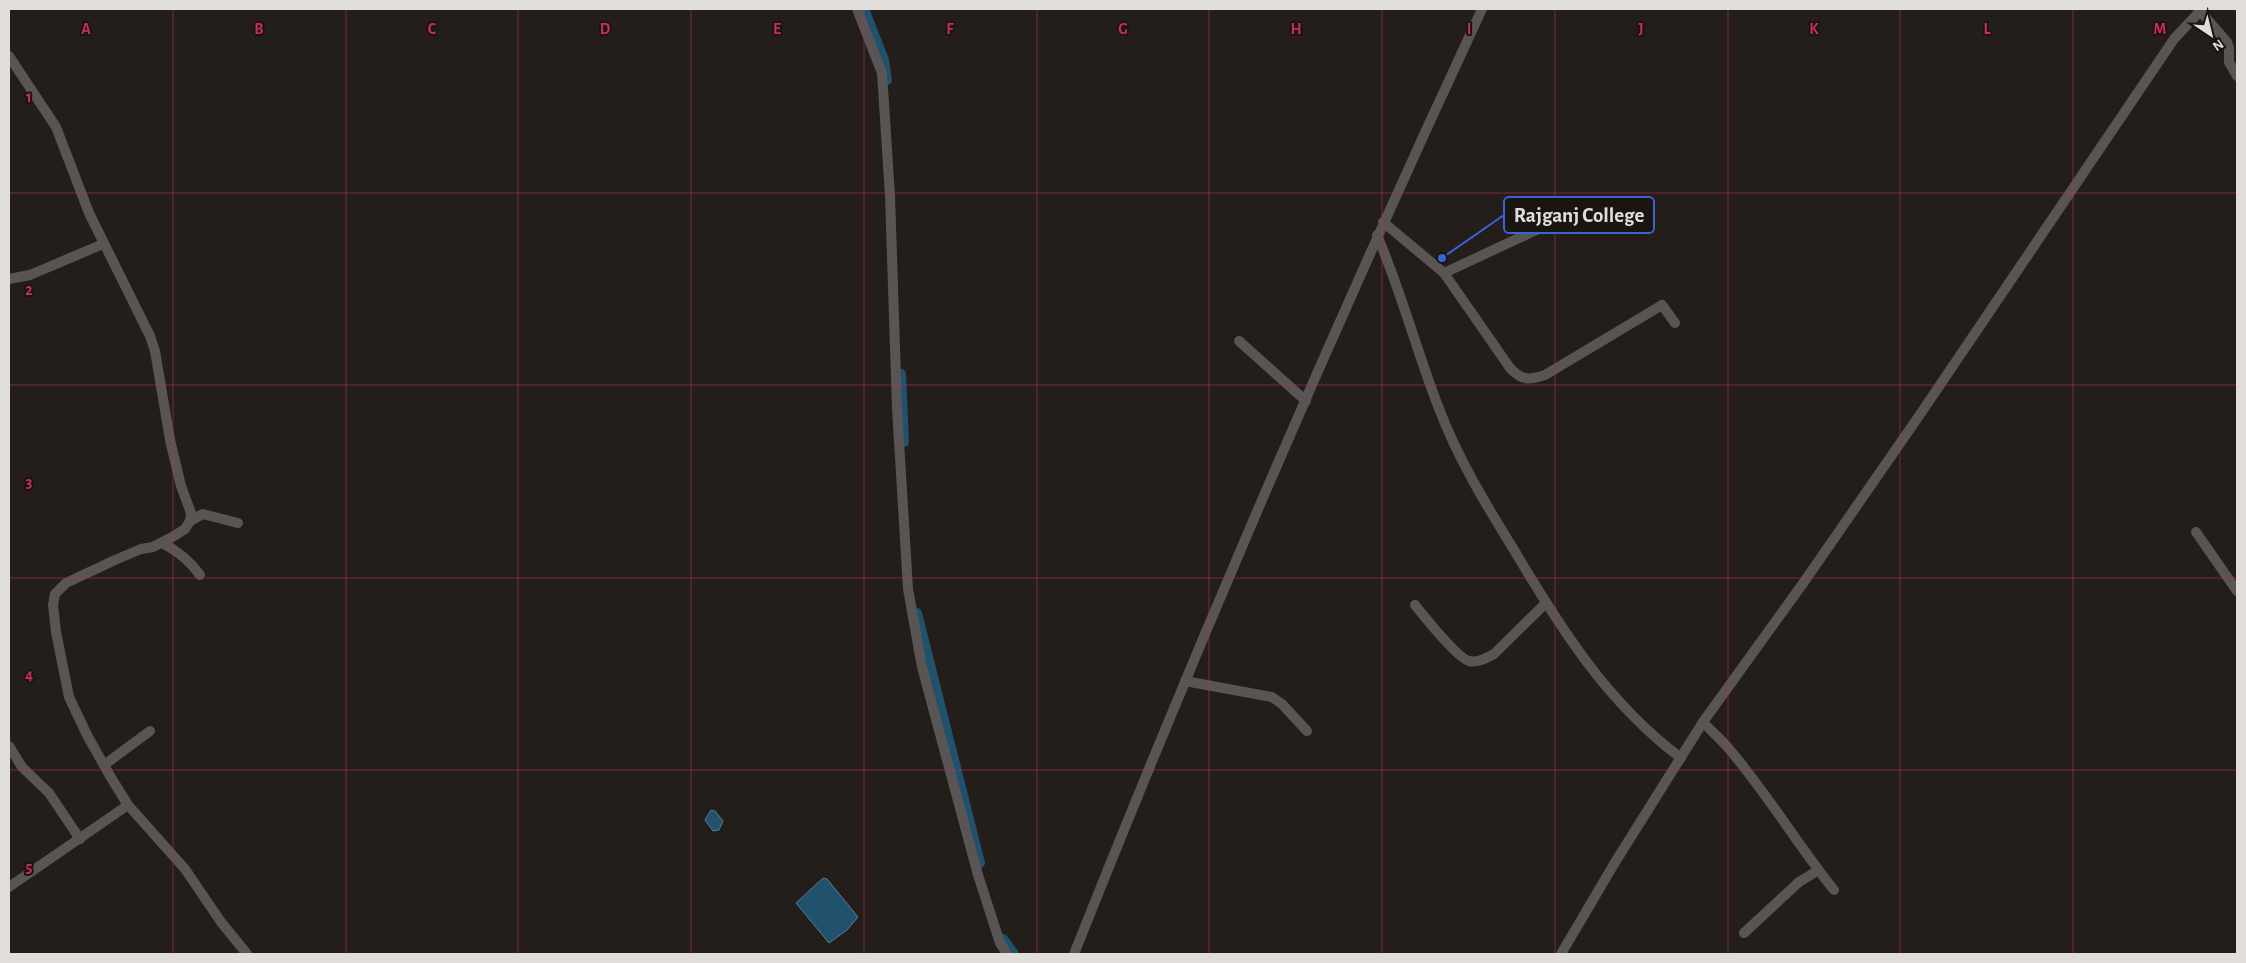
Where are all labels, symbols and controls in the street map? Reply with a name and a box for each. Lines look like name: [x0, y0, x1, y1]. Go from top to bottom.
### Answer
north arrow: [2186, 10, 2236, 60]
text: A: [81, 21, 91, 37]
text: B: [254, 21, 264, 37]
text: C: [428, 21, 437, 37]
text: D: [600, 21, 611, 37]
text: E: [773, 21, 781, 37]
text: F: [946, 21, 954, 37]
text: G: [1118, 21, 1128, 37]
text: H: [1290, 21, 1302, 37]
text: I: [1467, 21, 1471, 37]
text: J: [1638, 21, 1644, 37]
text: K: [1809, 21, 1819, 37]
text: L: [1984, 21, 1991, 37]
text: M: [2154, 21, 2166, 37]
text: N: [2210, 36, 2226, 53]
text: 1: [26, 89, 32, 105]
callout: Rajganj College: [1504, 197, 1654, 233]
text: Rajganj College: [1514, 205, 1644, 226]
text: 2: [25, 282, 33, 298]
text: 3: [26, 474, 33, 490]
text: 4: [25, 667, 33, 683]
text: 5: [26, 859, 33, 875]

